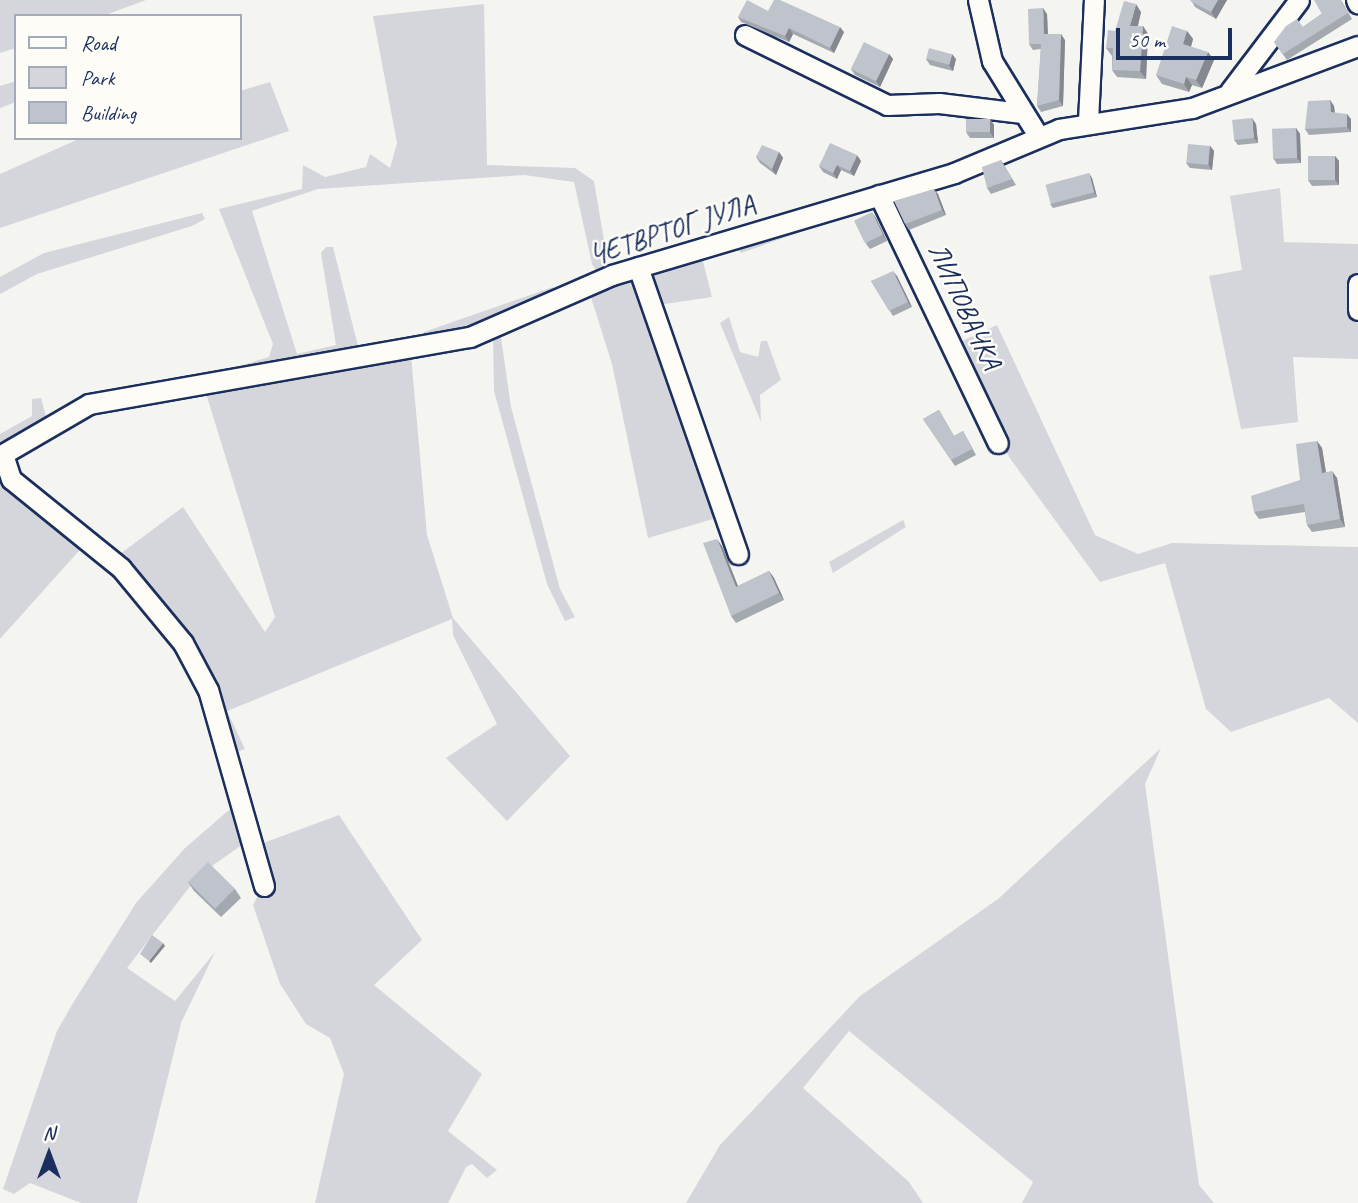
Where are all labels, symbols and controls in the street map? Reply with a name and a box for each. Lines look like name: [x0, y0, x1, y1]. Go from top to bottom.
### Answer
legend: [14, 14, 242, 140]
scale bar: [1120, 14, 1236, 58]
text: 50 m: [1129, 27, 1165, 53]
text: Road: [81, 30, 116, 56]
text: Park: [81, 65, 114, 91]
text: Building: [81, 100, 136, 126]
street label: ЧЕТВРТОГ ЈУЛА: [585, 188, 759, 272]
street label: ЛИПОВАЧКА: [921, 238, 1009, 374]
north arrow: [14, 1119, 84, 1189]
text: N: [43, 1121, 55, 1145]

